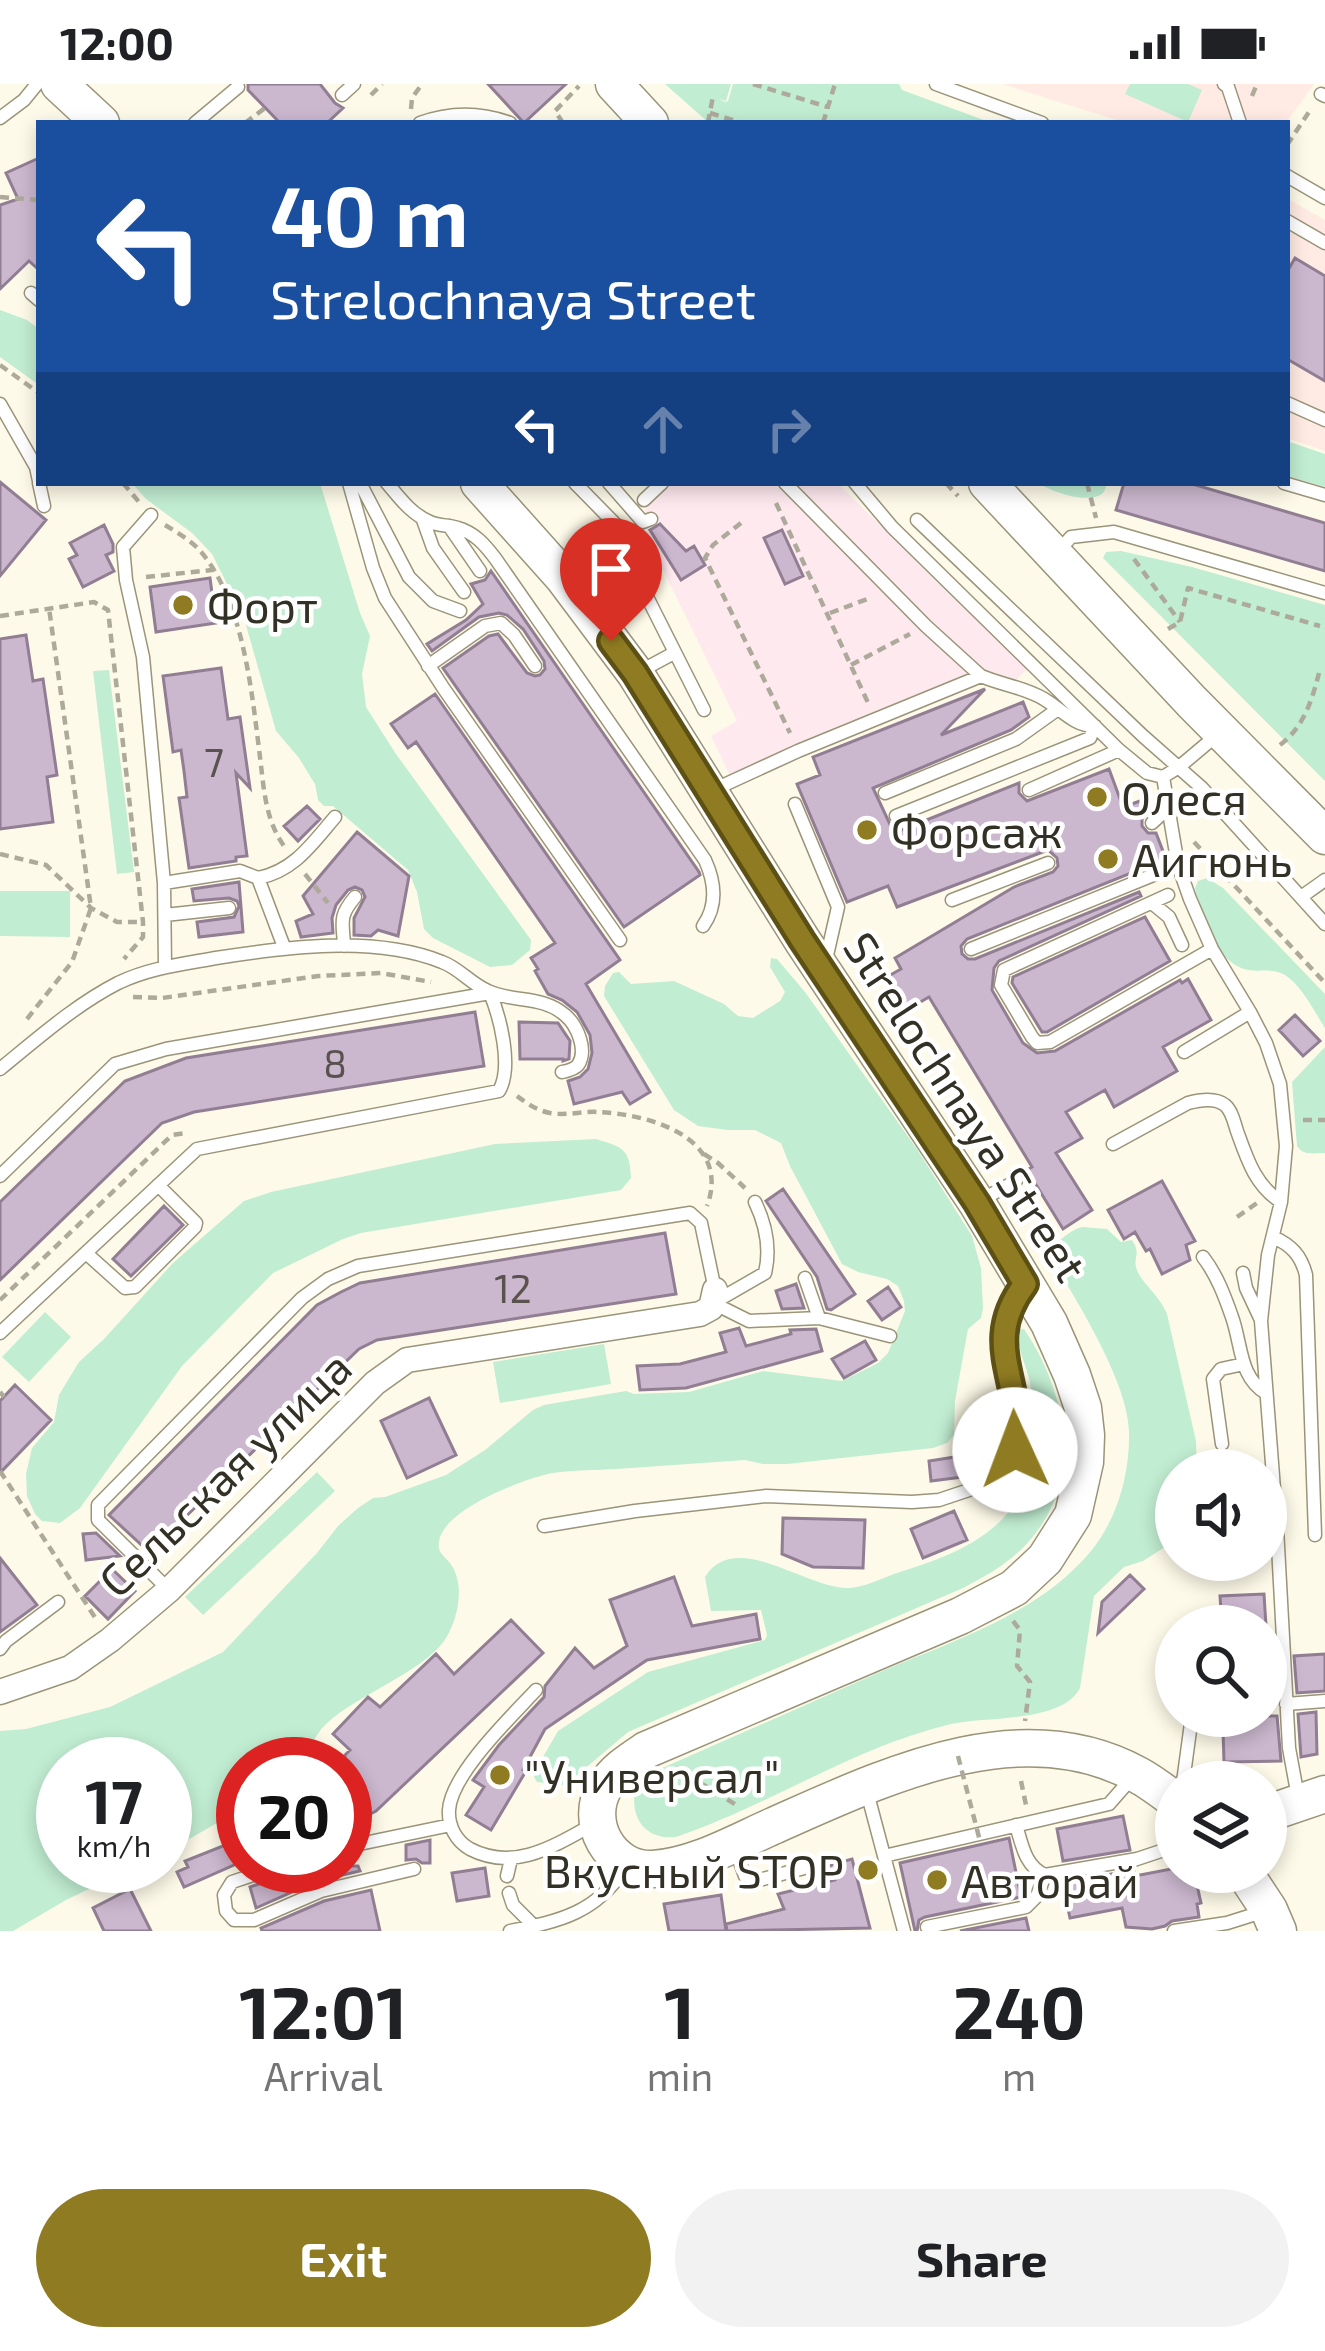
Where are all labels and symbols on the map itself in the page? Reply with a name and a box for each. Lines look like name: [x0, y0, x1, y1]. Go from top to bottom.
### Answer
pin: [560, 518, 662, 641]
place label: Форт: [207, 578, 318, 632]
marker: Форт: [170, 592, 196, 618]
house number: 7: [204, 738, 224, 785]
place label: Олеся: [1121, 770, 1247, 824]
marker: Олеся: [1084, 784, 1110, 810]
place label: Форсаж: [891, 803, 1062, 857]
marker: Форсаж: [854, 817, 880, 843]
place label: Аигюнь: [1132, 832, 1292, 886]
marker: Аигюнь: [1095, 846, 1121, 872]
street label: Strelochnaya Street: [834, 921, 1100, 1291]
house number: 8: [323, 1039, 347, 1086]
house number: 12: [494, 1264, 532, 1311]
street label: Сельская улица: [87, 1339, 362, 1608]
position arrow: [952, 1387, 1078, 1513]
speed limit sign: 20: [216, 1737, 372, 1893]
place label: "Универсал": [524, 1748, 780, 1802]
marker: "Универсал": [487, 1762, 513, 1788]
place label: Вкусный STOP: [544, 1843, 844, 1898]
place label: Авторай: [961, 1853, 1139, 1907]
marker: Вкусный STOP: [855, 1857, 881, 1883]
marker: Авторай: [924, 1867, 950, 1893]

